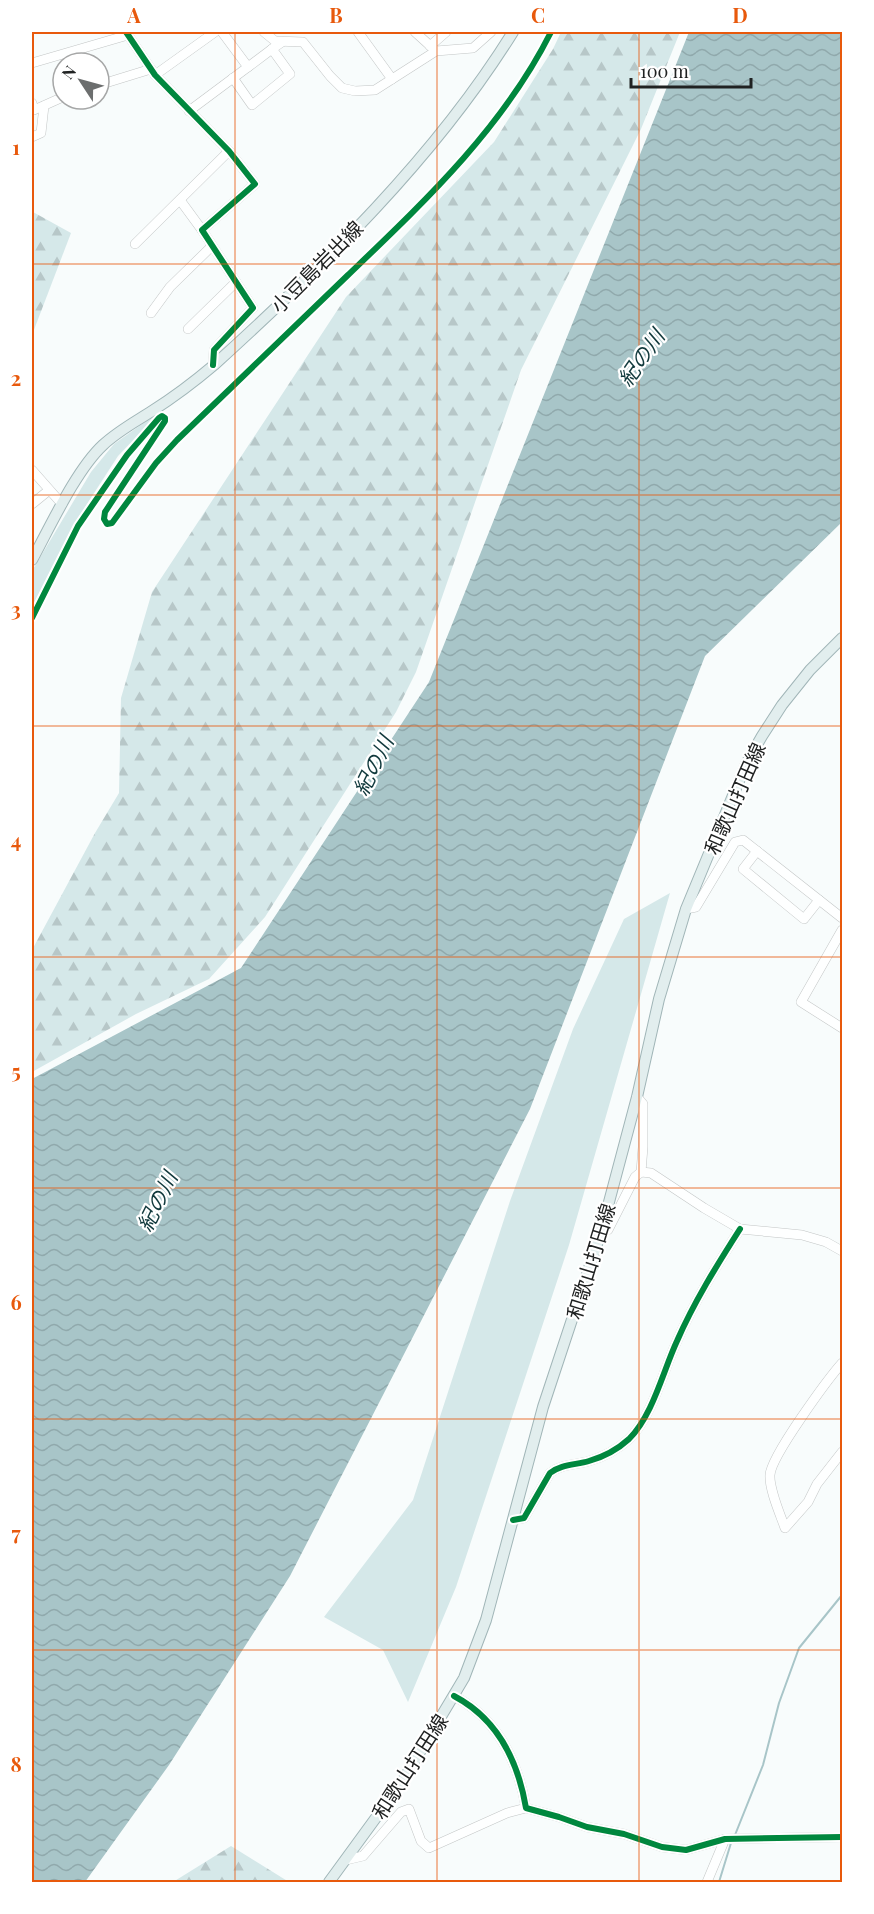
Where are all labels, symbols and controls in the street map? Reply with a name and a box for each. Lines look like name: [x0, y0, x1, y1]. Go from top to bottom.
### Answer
text: A: [126, 1, 141, 28]
text: B: [329, 1, 343, 28]
text: C: [531, 1, 545, 28]
text: D: [732, 1, 748, 28]
north arrow: [51, 51, 111, 111]
scale bar: [631, 51, 751, 89]
text: 100 m: [640, 59, 689, 83]
text: N: [57, 61, 81, 83]
text: 1: [12, 133, 20, 160]
street label: 小豆島岩出線: [264, 214, 368, 318]
water label: 紀の川: [610, 322, 671, 391]
text: 2: [11, 364, 21, 391]
text: 3: [11, 595, 21, 622]
water label: 紀の川: [346, 729, 399, 799]
street label: 和歌山打田線: [697, 738, 771, 858]
text: 4: [11, 826, 21, 853]
text: 5: [11, 1057, 21, 1084]
water label: 紀の川: [130, 1165, 183, 1235]
street label: 和歌山打田線: [560, 1200, 620, 1322]
text: 6: [10, 1288, 22, 1315]
text: 7: [11, 1519, 21, 1546]
street label: 和歌山打田線: [365, 1708, 453, 1824]
text: 8: [10, 1750, 22, 1777]

